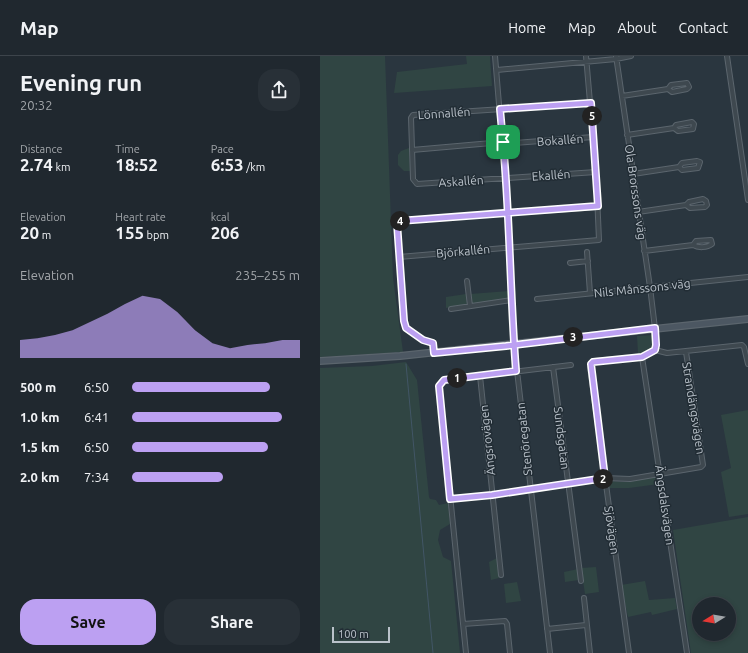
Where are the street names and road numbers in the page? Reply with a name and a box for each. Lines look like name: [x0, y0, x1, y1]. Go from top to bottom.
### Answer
street label: Lönnallén: [417, 105, 471, 121]
street label: Bokallén: [536, 132, 584, 148]
street label: Ola Brorssons väg: [623, 143, 649, 241]
street label: Ekallén: [531, 167, 571, 183]
street label: Askallén: [438, 173, 484, 189]
street label: Björkallén: [435, 242, 491, 260]
street label: Nils Månssons väg: [593, 276, 691, 300]
street label: Strandängsvägen: [680, 361, 708, 455]
street label: Stenöregatan: [514, 402, 534, 476]
street label: Ängsrovägen: [477, 404, 497, 476]
street label: Sundsgatan: [552, 406, 572, 470]
street label: Ängsdalsvägen: [653, 464, 677, 546]
street label: Sjövägen: [602, 505, 622, 555]

